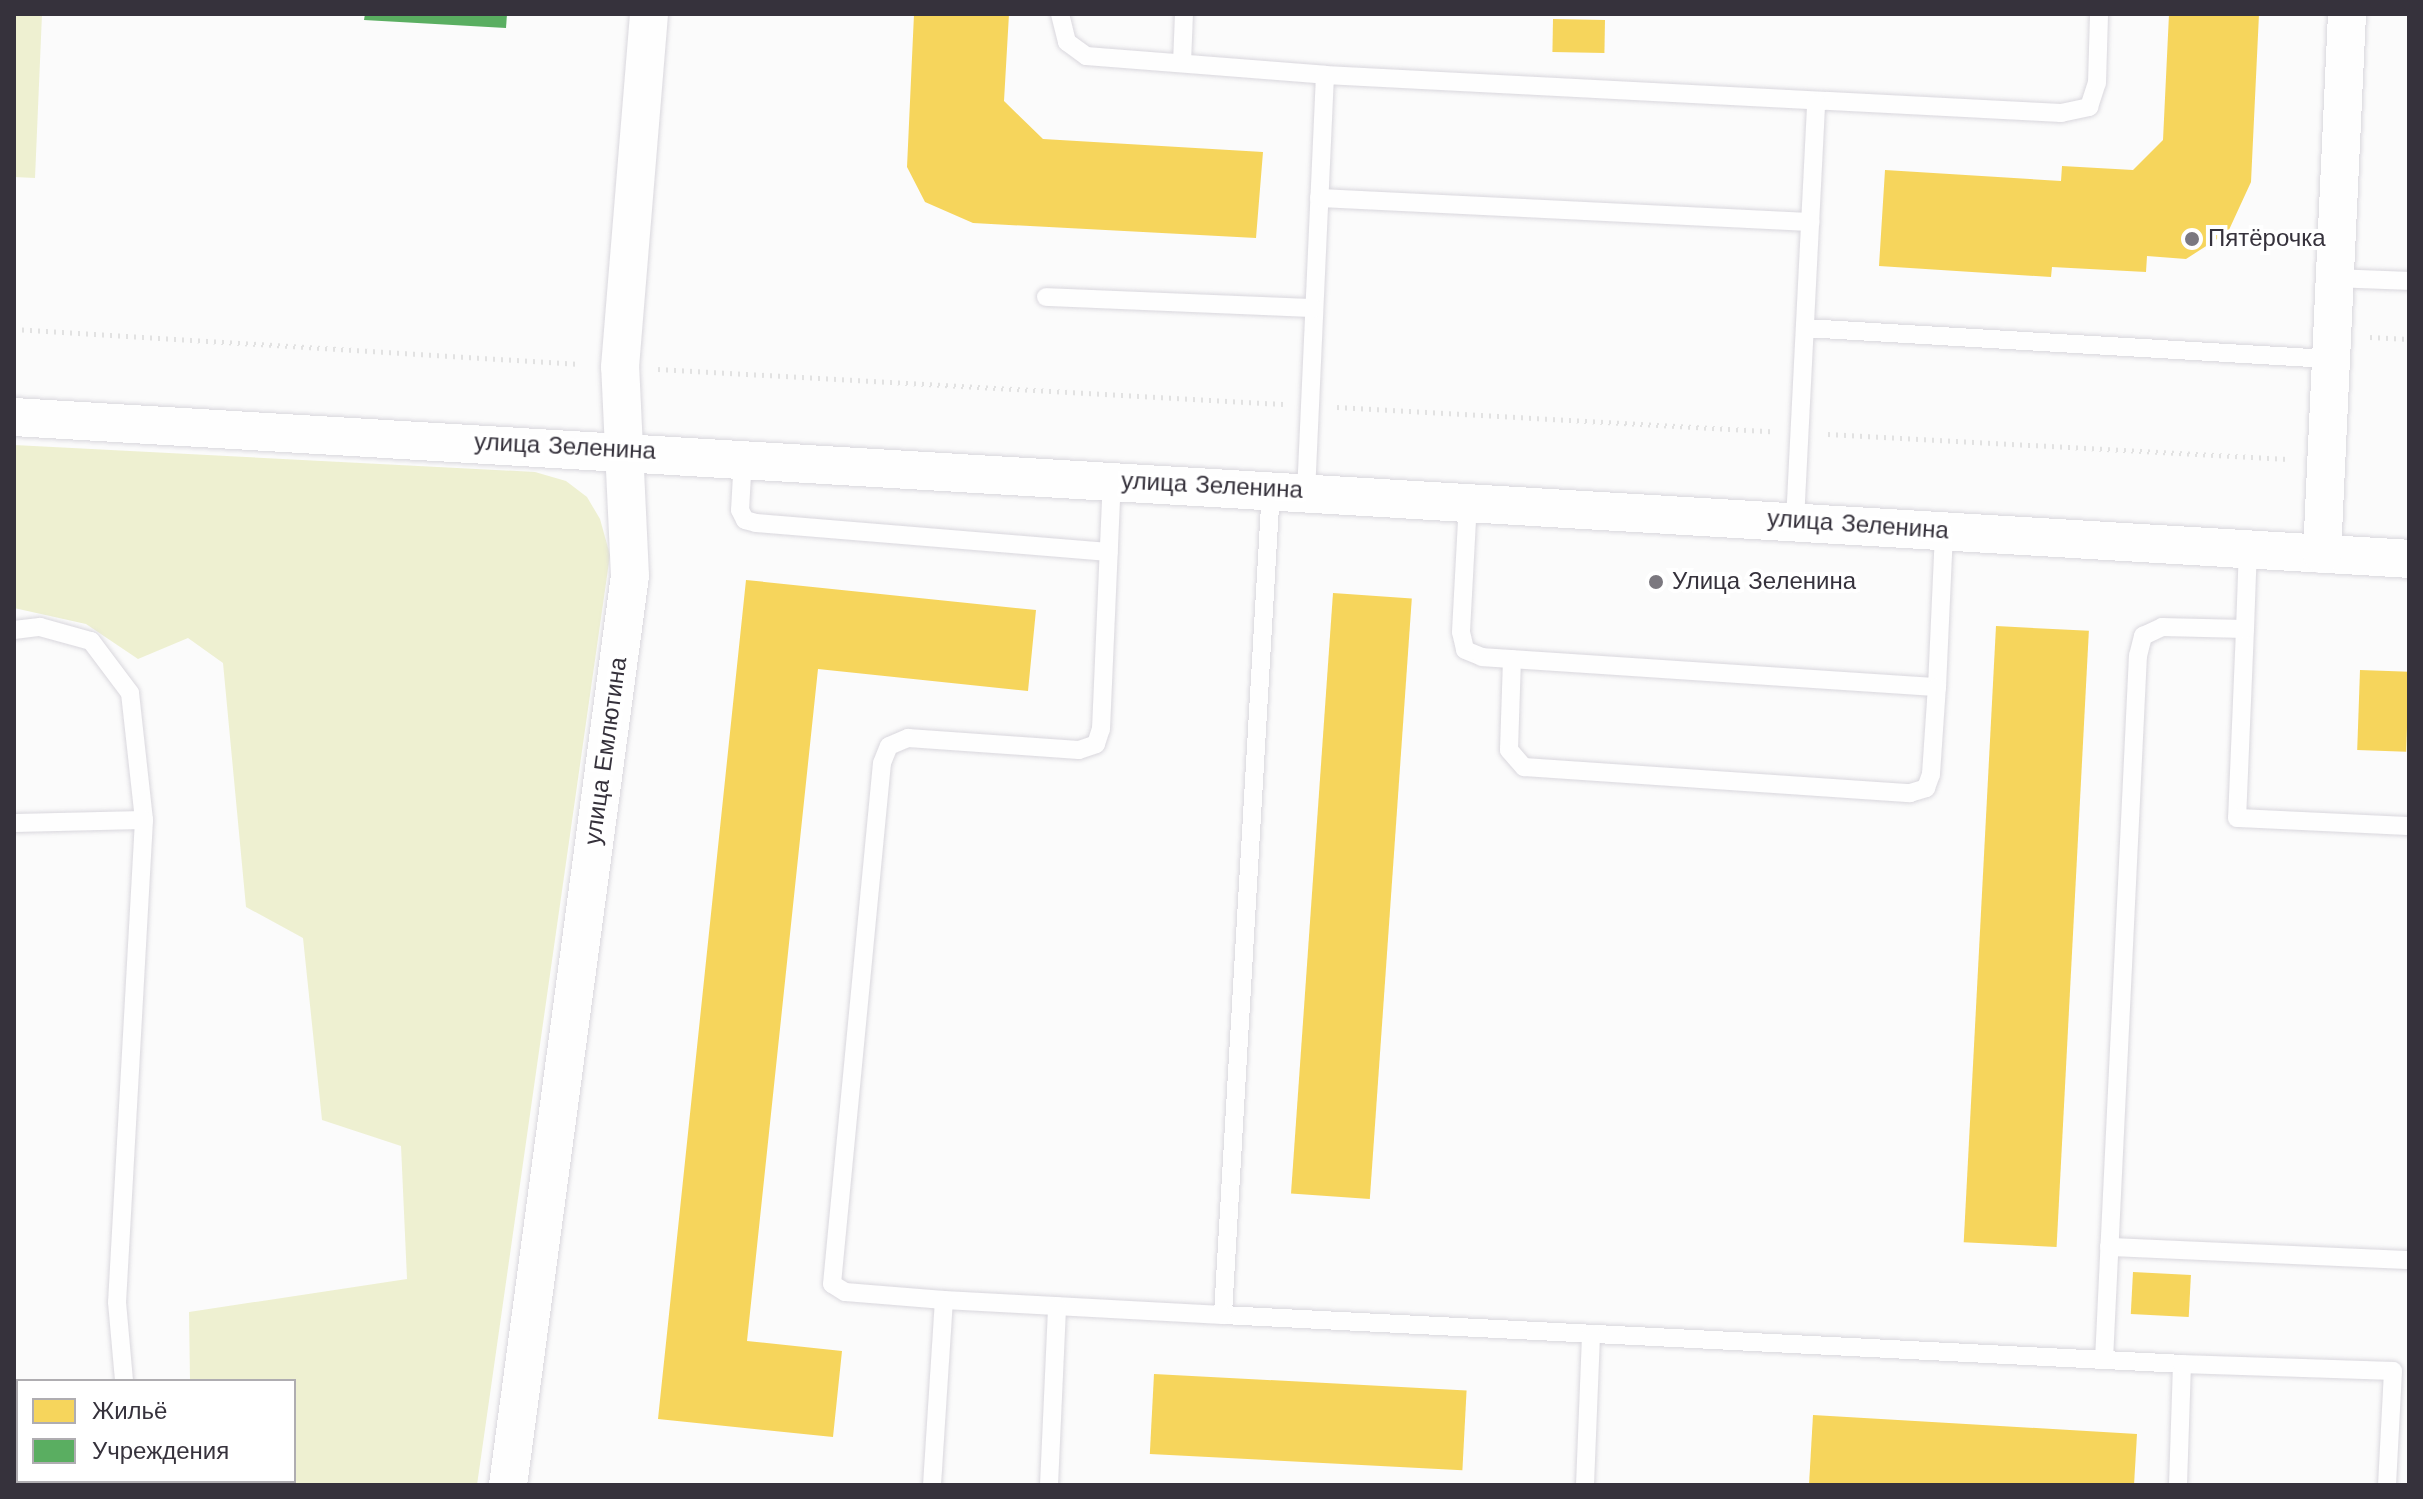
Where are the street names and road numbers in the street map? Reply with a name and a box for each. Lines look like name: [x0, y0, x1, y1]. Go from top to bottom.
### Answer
street label: улица Зеленина: [473, 428, 657, 466]
street label: улица Зеленина: [1120, 467, 1304, 505]
street label: улица Зеленина: [1766, 504, 1950, 546]
street label: улица Емлютина: [579, 655, 633, 847]

